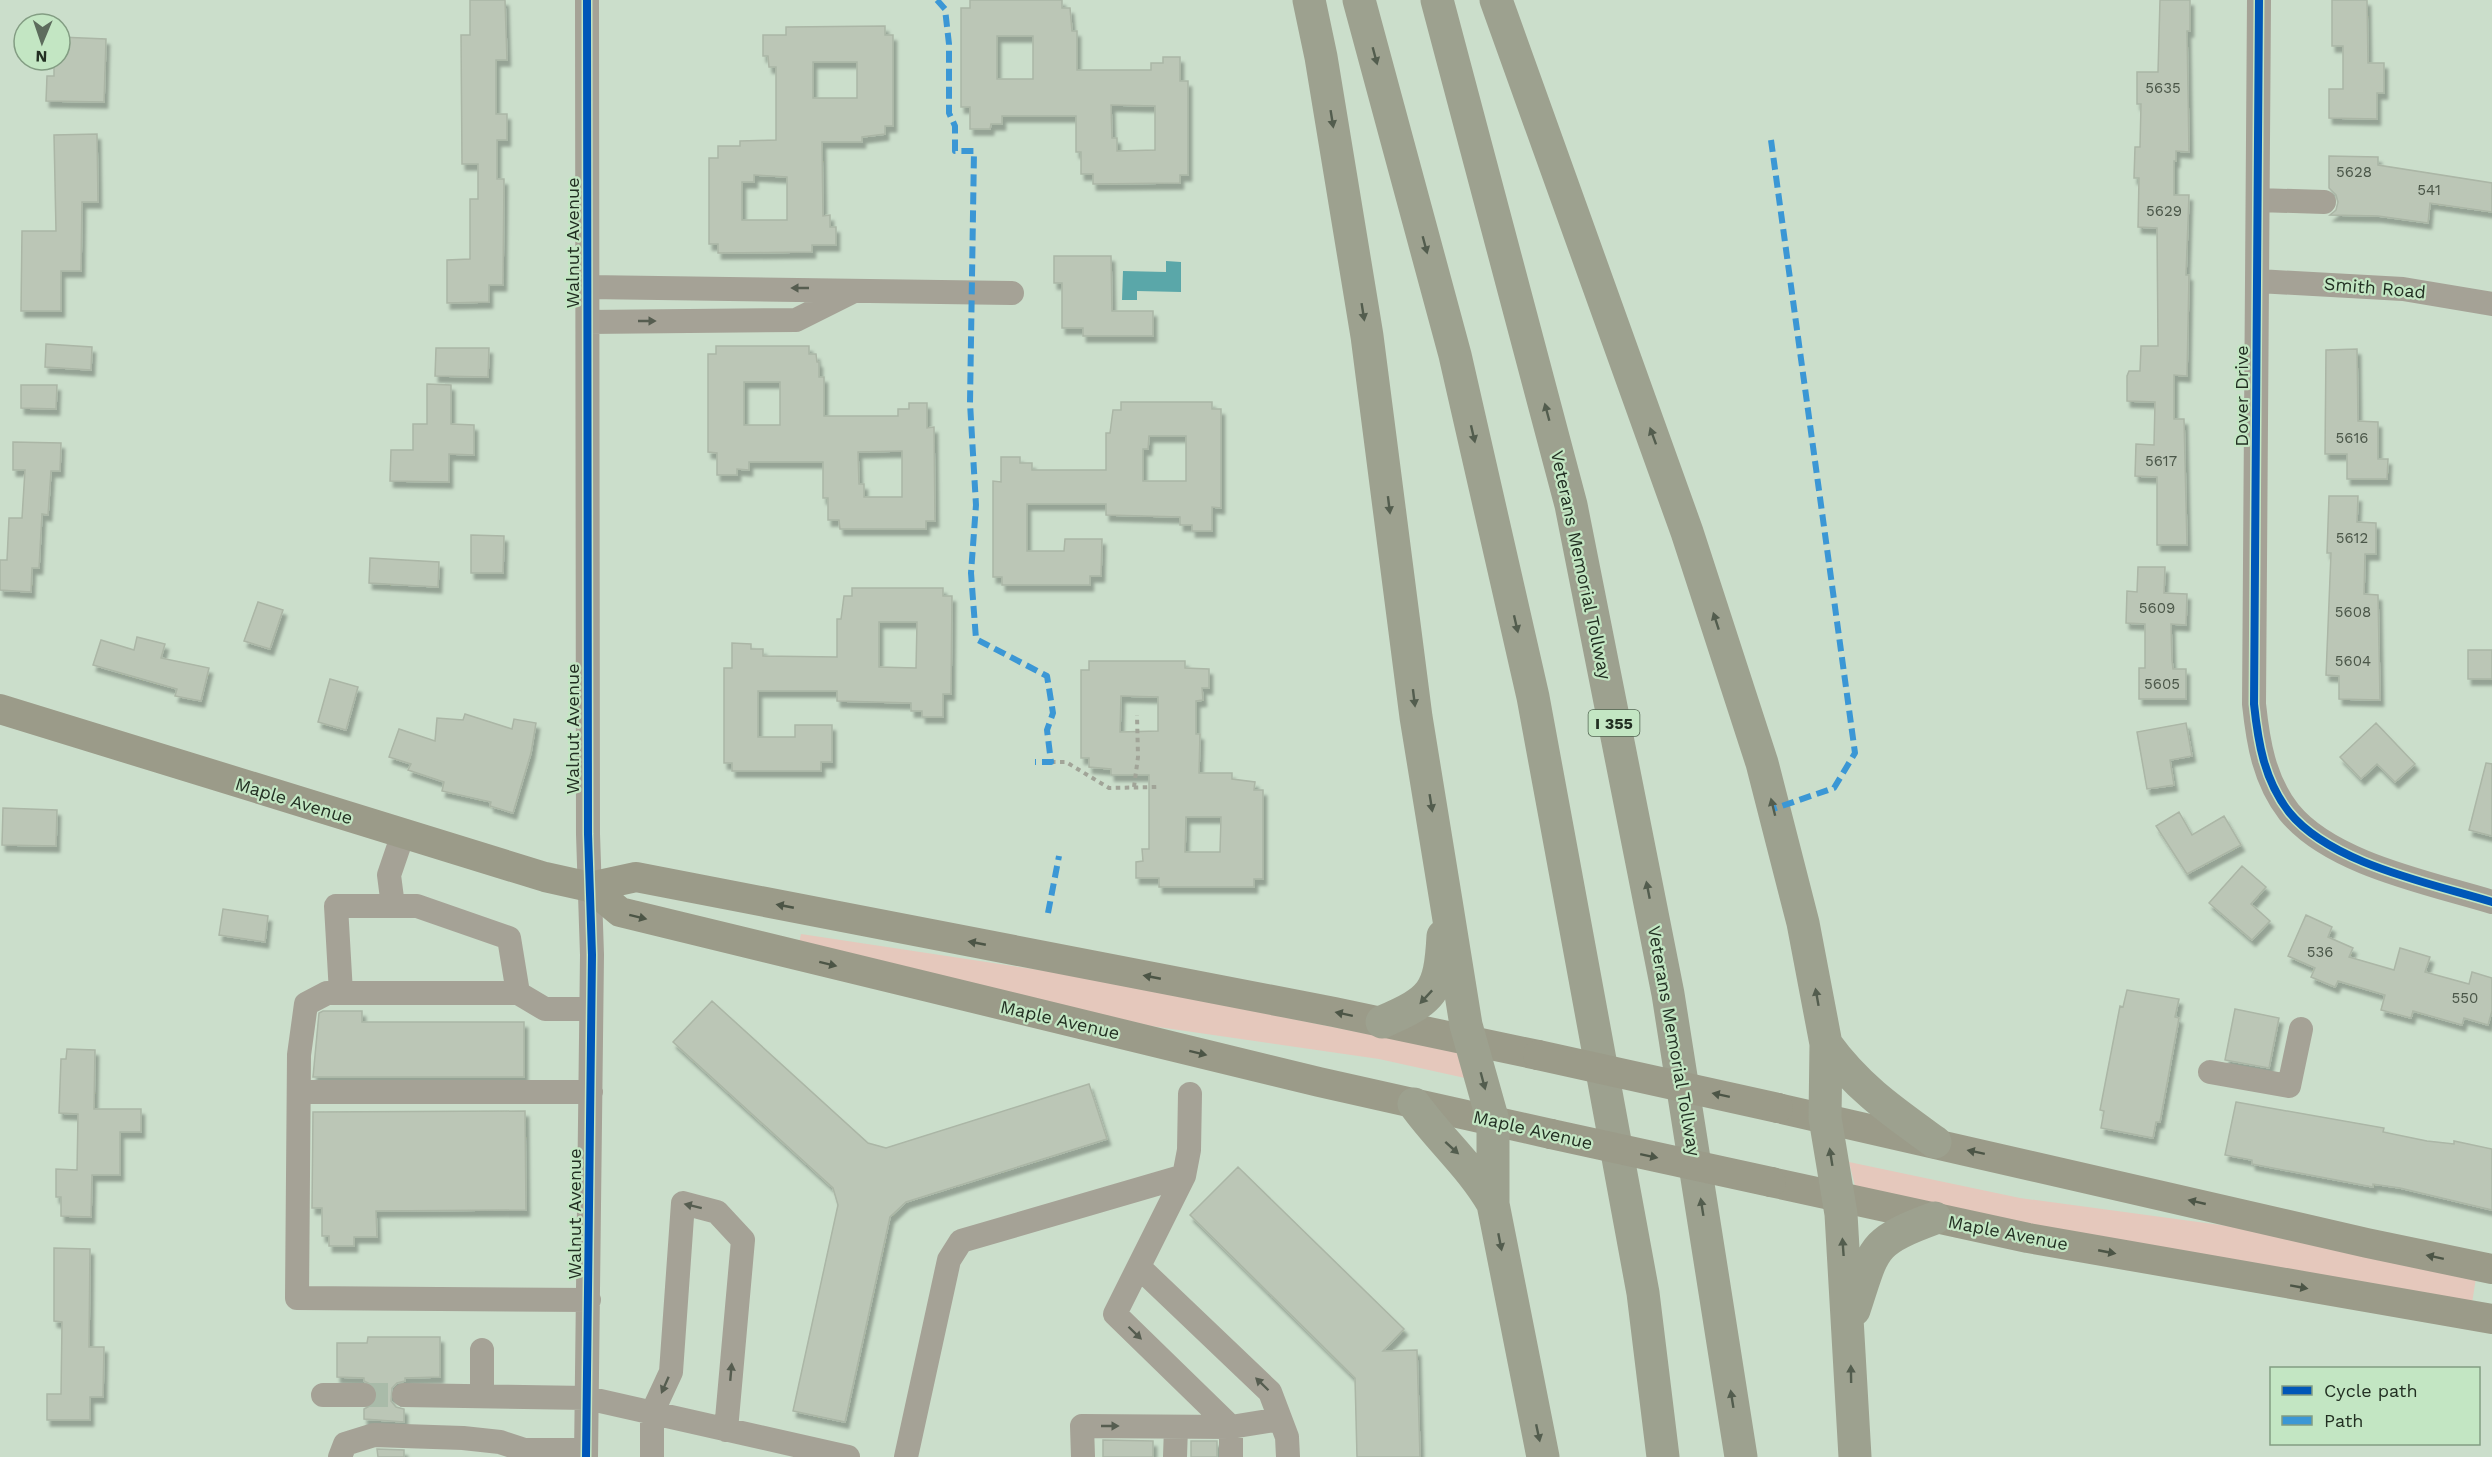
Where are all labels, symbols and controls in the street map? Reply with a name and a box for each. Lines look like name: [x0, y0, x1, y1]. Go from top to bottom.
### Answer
north arrow: [12, 12, 72, 72]
text: N: [35, 47, 48, 66]
one-way arrow: [1370, 47, 1380, 66]
house number: 5635: [2145, 79, 2181, 97]
one-way arrow: [1327, 110, 1336, 129]
house number: 5628: [2336, 163, 2372, 181]
street label: Walnut Avenue: [562, 177, 583, 309]
house number: 541: [2417, 181, 2441, 199]
house number: 5629: [2146, 202, 2182, 220]
one-way arrow: [1421, 236, 1431, 254]
street label: Smith Road: [2323, 273, 2427, 302]
one-way arrow: [790, 283, 809, 293]
one-way arrow: [1359, 302, 1368, 321]
one-way arrow: [637, 316, 656, 326]
street label: Dover Drive: [2231, 345, 2252, 447]
one-way arrow: [1541, 403, 1551, 421]
one-way arrow: [1469, 425, 1478, 444]
one-way arrow: [1647, 427, 1657, 445]
house number: 5616: [2336, 429, 2368, 447]
street label: Veterans Memorial Tollway: [1547, 448, 1616, 682]
house number: 5617: [2145, 452, 2177, 470]
one-way arrow: [1384, 496, 1394, 515]
house number: 5612: [2336, 529, 2368, 547]
house number: 5609: [2139, 599, 2175, 617]
house number: 5608: [2335, 603, 2371, 621]
one-way arrow: [1711, 612, 1720, 630]
one-way arrow: [1512, 615, 1521, 634]
house number: 5604: [2335, 652, 2371, 670]
street label: Walnut Avenue: [562, 663, 583, 795]
house number: 5605: [2144, 675, 2180, 693]
one-way arrow: [1409, 689, 1419, 708]
road number: I 355: [1588, 710, 1640, 736]
street label: Maple Avenue: [233, 773, 355, 828]
one-way arrow: [1426, 794, 1435, 813]
one-way arrow: [1768, 798, 1777, 816]
one-way arrow: [1643, 880, 1652, 899]
one-way arrow: [776, 901, 795, 910]
one-way arrow: [629, 912, 648, 922]
street label: Veterans Memorial Tollway: [1644, 924, 1705, 1158]
one-way arrow: [967, 938, 986, 947]
house number: 536: [2307, 943, 2333, 961]
one-way arrow: [819, 959, 837, 969]
one-way arrow: [1142, 972, 1161, 981]
one-way arrow: [1812, 988, 1821, 1007]
one-way arrow: [1420, 989, 1433, 1004]
house number: 550: [2452, 989, 2478, 1007]
street label: Maple Avenue: [998, 996, 1122, 1043]
one-way arrow: [1334, 1009, 1353, 1018]
one-way arrow: [1189, 1048, 1207, 1058]
one-way arrow: [1478, 1072, 1488, 1090]
one-way arrow: [1711, 1090, 1730, 1099]
street label: Maple Avenue: [1471, 1106, 1595, 1153]
one-way arrow: [1444, 1141, 1459, 1155]
one-way arrow: [1967, 1146, 1985, 1156]
one-way arrow: [1827, 1147, 1836, 1166]
street label: Walnut Avenue: [564, 1148, 585, 1280]
one-way arrow: [1640, 1152, 1659, 1161]
one-way arrow: [1697, 1197, 1706, 1216]
one-way arrow: [2188, 1197, 2206, 1207]
one-way arrow: [684, 1200, 703, 1210]
street label: Maple Avenue: [1946, 1211, 2070, 1254]
one-way arrow: [1496, 1233, 1505, 1252]
one-way arrow: [1839, 1238, 1848, 1257]
one-way arrow: [2098, 1248, 2117, 1257]
one-way arrow: [2425, 1252, 2444, 1261]
one-way arrow: [2290, 1282, 2309, 1291]
one-way arrow: [1127, 1325, 1141, 1339]
one-way arrow: [726, 1362, 736, 1381]
one-way arrow: [1846, 1364, 1855, 1383]
legend: [2270, 1367, 2480, 1445]
one-way arrow: [660, 1377, 669, 1394]
one-way arrow: [1255, 1378, 1269, 1392]
text: Cycle path: [2324, 1380, 2418, 1401]
one-way arrow: [1727, 1390, 1736, 1409]
text: Path: [2324, 1410, 2364, 1431]
one-way arrow: [1100, 1421, 1119, 1431]
one-way arrow: [1534, 1424, 1543, 1443]

